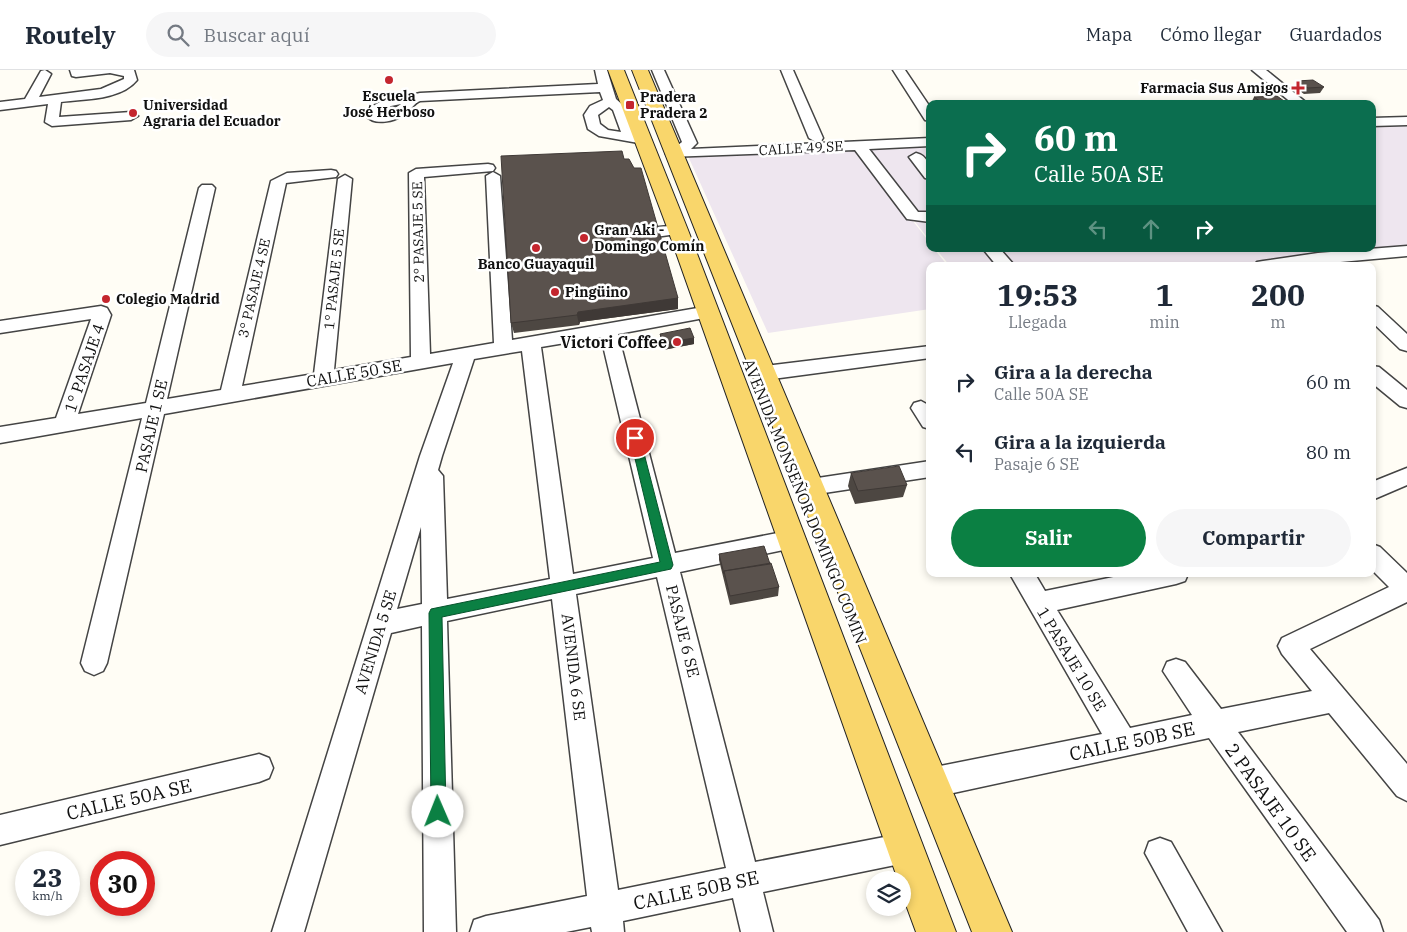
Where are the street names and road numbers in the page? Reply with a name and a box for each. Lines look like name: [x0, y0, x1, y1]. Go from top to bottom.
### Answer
street label: CALLE 49 SE: [758, 137, 844, 159]
street label: 2° PASAJE 5 SE: [408, 181, 428, 283]
street label: 1° PASAJE 5 SE: [320, 228, 348, 330]
street label: 3° PASAJE 4 SE: [234, 237, 274, 339]
street label: 1° PASAJE 4: [60, 321, 108, 415]
street label: CALLE 50 SE: [305, 355, 403, 391]
street label: AVENIDA MONSEÑOR DOMINGO COMIN: [738, 355, 872, 647]
street label: PASAJE 1 SE: [131, 377, 171, 475]
street label: PASAJE 6 SE: [662, 582, 704, 680]
street label: AVENIDA 5 SE: [350, 588, 400, 696]
street label: 1 PASAJE 10 SE: [1033, 603, 1111, 715]
street label: AVENIDA 6 SE: [558, 612, 590, 722]
street label: CALLE 50B SE: [1067, 716, 1197, 766]
street label: 2 PASAJE 10 SE: [1220, 738, 1322, 866]
street label: CALLE 50A SE: [64, 773, 194, 825]
street label: CALLE 50B SE: [631, 865, 761, 915]

